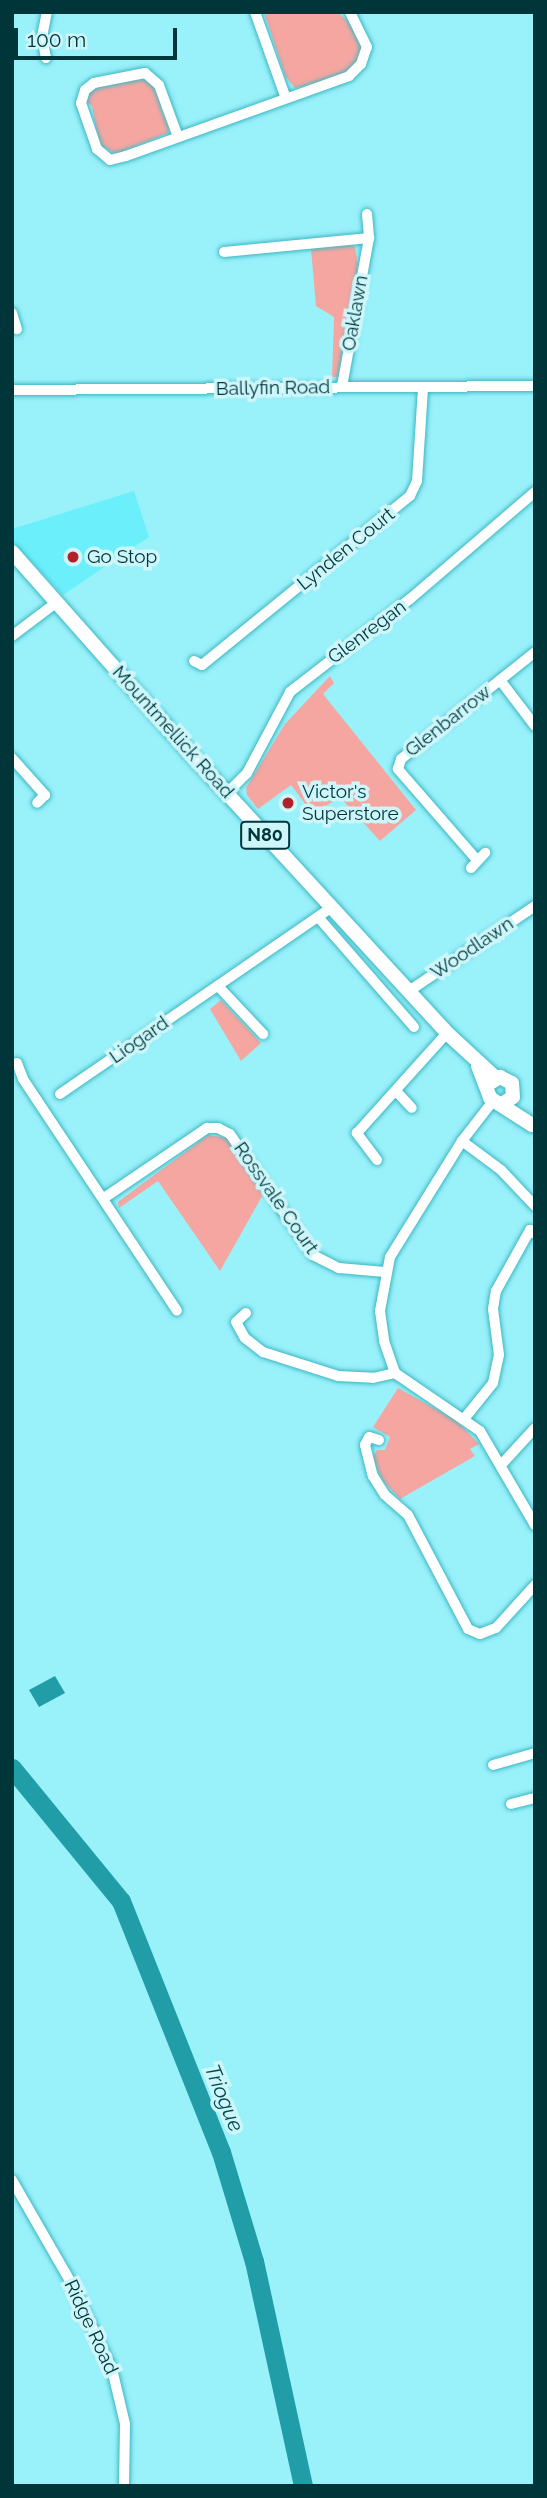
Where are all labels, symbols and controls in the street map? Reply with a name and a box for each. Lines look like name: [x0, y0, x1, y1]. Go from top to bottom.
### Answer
scale bar: [18, 14, 180, 58]
text: 100 m: [27, 27, 86, 52]
street label: Oaklawn: [337, 273, 373, 353]
street label: Ballyfin Road: [216, 376, 330, 400]
street label: Lynden Court: [293, 503, 399, 595]
place label: Go Stop: [87, 546, 157, 568]
marker: Go Stop: [65, 549, 81, 565]
street label: Glenregan: [324, 595, 410, 669]
street label: Mountmellick Road: [108, 661, 238, 803]
street label: Glenbarrow: [401, 680, 495, 762]
place label: Victor's Superstore: [302, 781, 399, 825]
marker: Victor's Superstore: [280, 795, 296, 811]
road number: N80: [239, 820, 291, 850]
street label: Woodlawn: [426, 912, 518, 984]
street label: Liogard: [105, 1011, 173, 1069]
street label: Rossvale Court: [229, 1138, 323, 1258]
water label: Triogue: [199, 2061, 249, 2135]
street label: Ridge Road: [59, 2276, 123, 2378]

